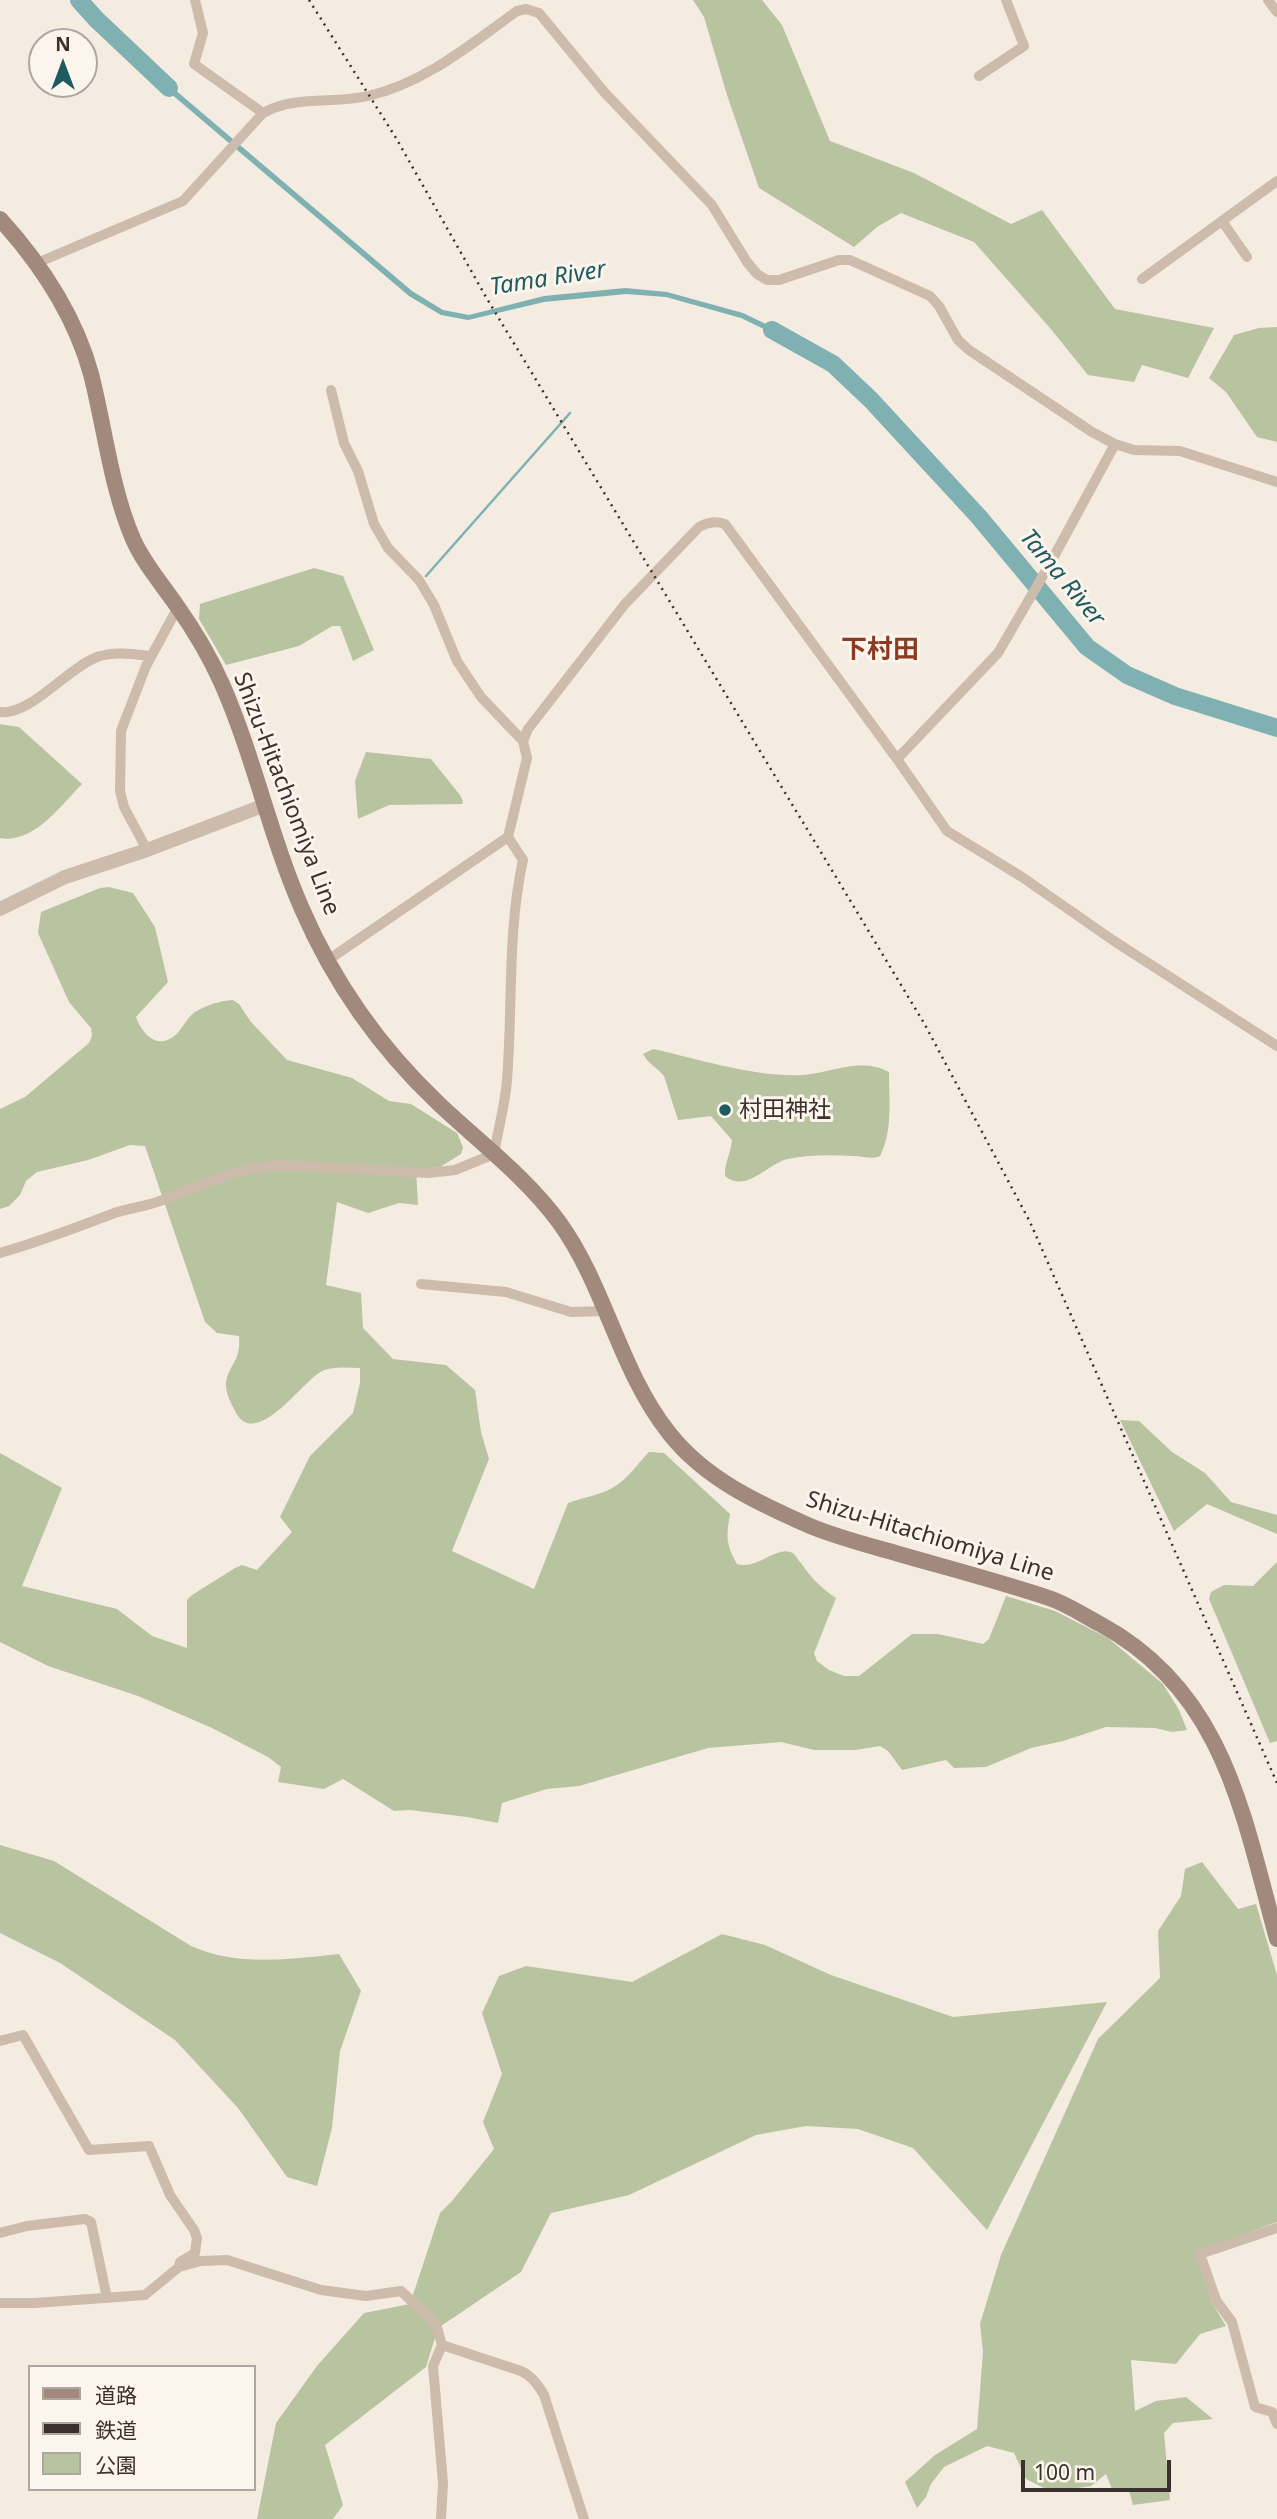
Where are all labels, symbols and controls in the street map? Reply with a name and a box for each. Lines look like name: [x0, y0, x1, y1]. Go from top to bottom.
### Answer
north arrow: [28, 28, 98, 98]
text: N: [55, 31, 71, 57]
water label: Tama River: [488, 256, 608, 302]
water label: Tama River: [1013, 524, 1111, 632]
district label: 下村田: [841, 635, 919, 667]
street label: Shizu-Hitachiomiya Line: [227, 669, 345, 919]
place label: 村田神社: [739, 1096, 831, 1124]
marker: 村田神社: [717, 1102, 733, 1118]
street label: Shizu-Hitachiomiya Line: [803, 1486, 1057, 1588]
legend: [28, 2365, 256, 2491]
text: 道路: [95, 2381, 137, 2409]
text: 鉄道: [95, 2416, 137, 2444]
scale bar: [1025, 2446, 1176, 2490]
text: 公園: [95, 2451, 137, 2479]
text: 100 m: [1034, 2458, 1095, 2486]

